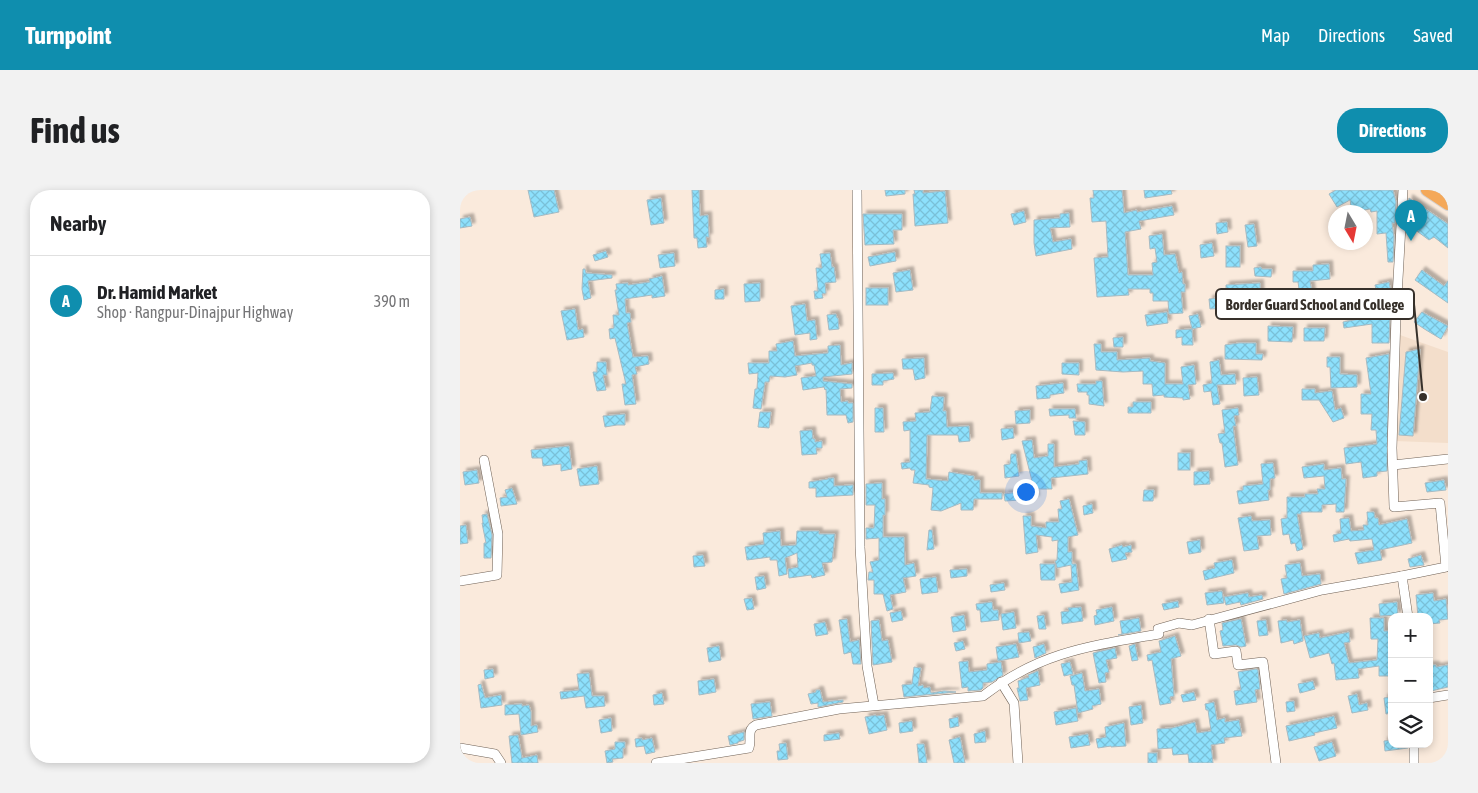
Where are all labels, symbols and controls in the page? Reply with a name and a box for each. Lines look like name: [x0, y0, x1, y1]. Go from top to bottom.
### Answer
text: Turnpoint: [25, 22, 111, 49]
text: Map: [1261, 25, 1290, 46]
text: Directions: [1318, 25, 1385, 46]
text: Saved: [1413, 25, 1453, 46]
button: Directions: [1337, 108, 1448, 153]
text: Find us: [30, 110, 120, 150]
pin: A: [1395, 200, 1427, 241]
north arrow: [1328, 205, 1373, 250]
text: Nearby: [50, 211, 106, 235]
text: Dr. Hamid Market: [97, 281, 217, 303]
callout: Border Guard School and College: [1216, 289, 1414, 319]
text: A: [62, 292, 70, 310]
text: 390 m: [374, 292, 410, 310]
text: Border Guard School and College: [1226, 296, 1405, 313]
text: Shop · Rangpur-Dinajpur Highway: [97, 303, 293, 321]
your location: [1013, 479, 1039, 505]
map controls: [1388, 613, 1433, 748]
button: +: [1388, 613, 1433, 658]
button: −: [1388, 658, 1433, 703]
button: layers: [1388, 703, 1433, 748]

